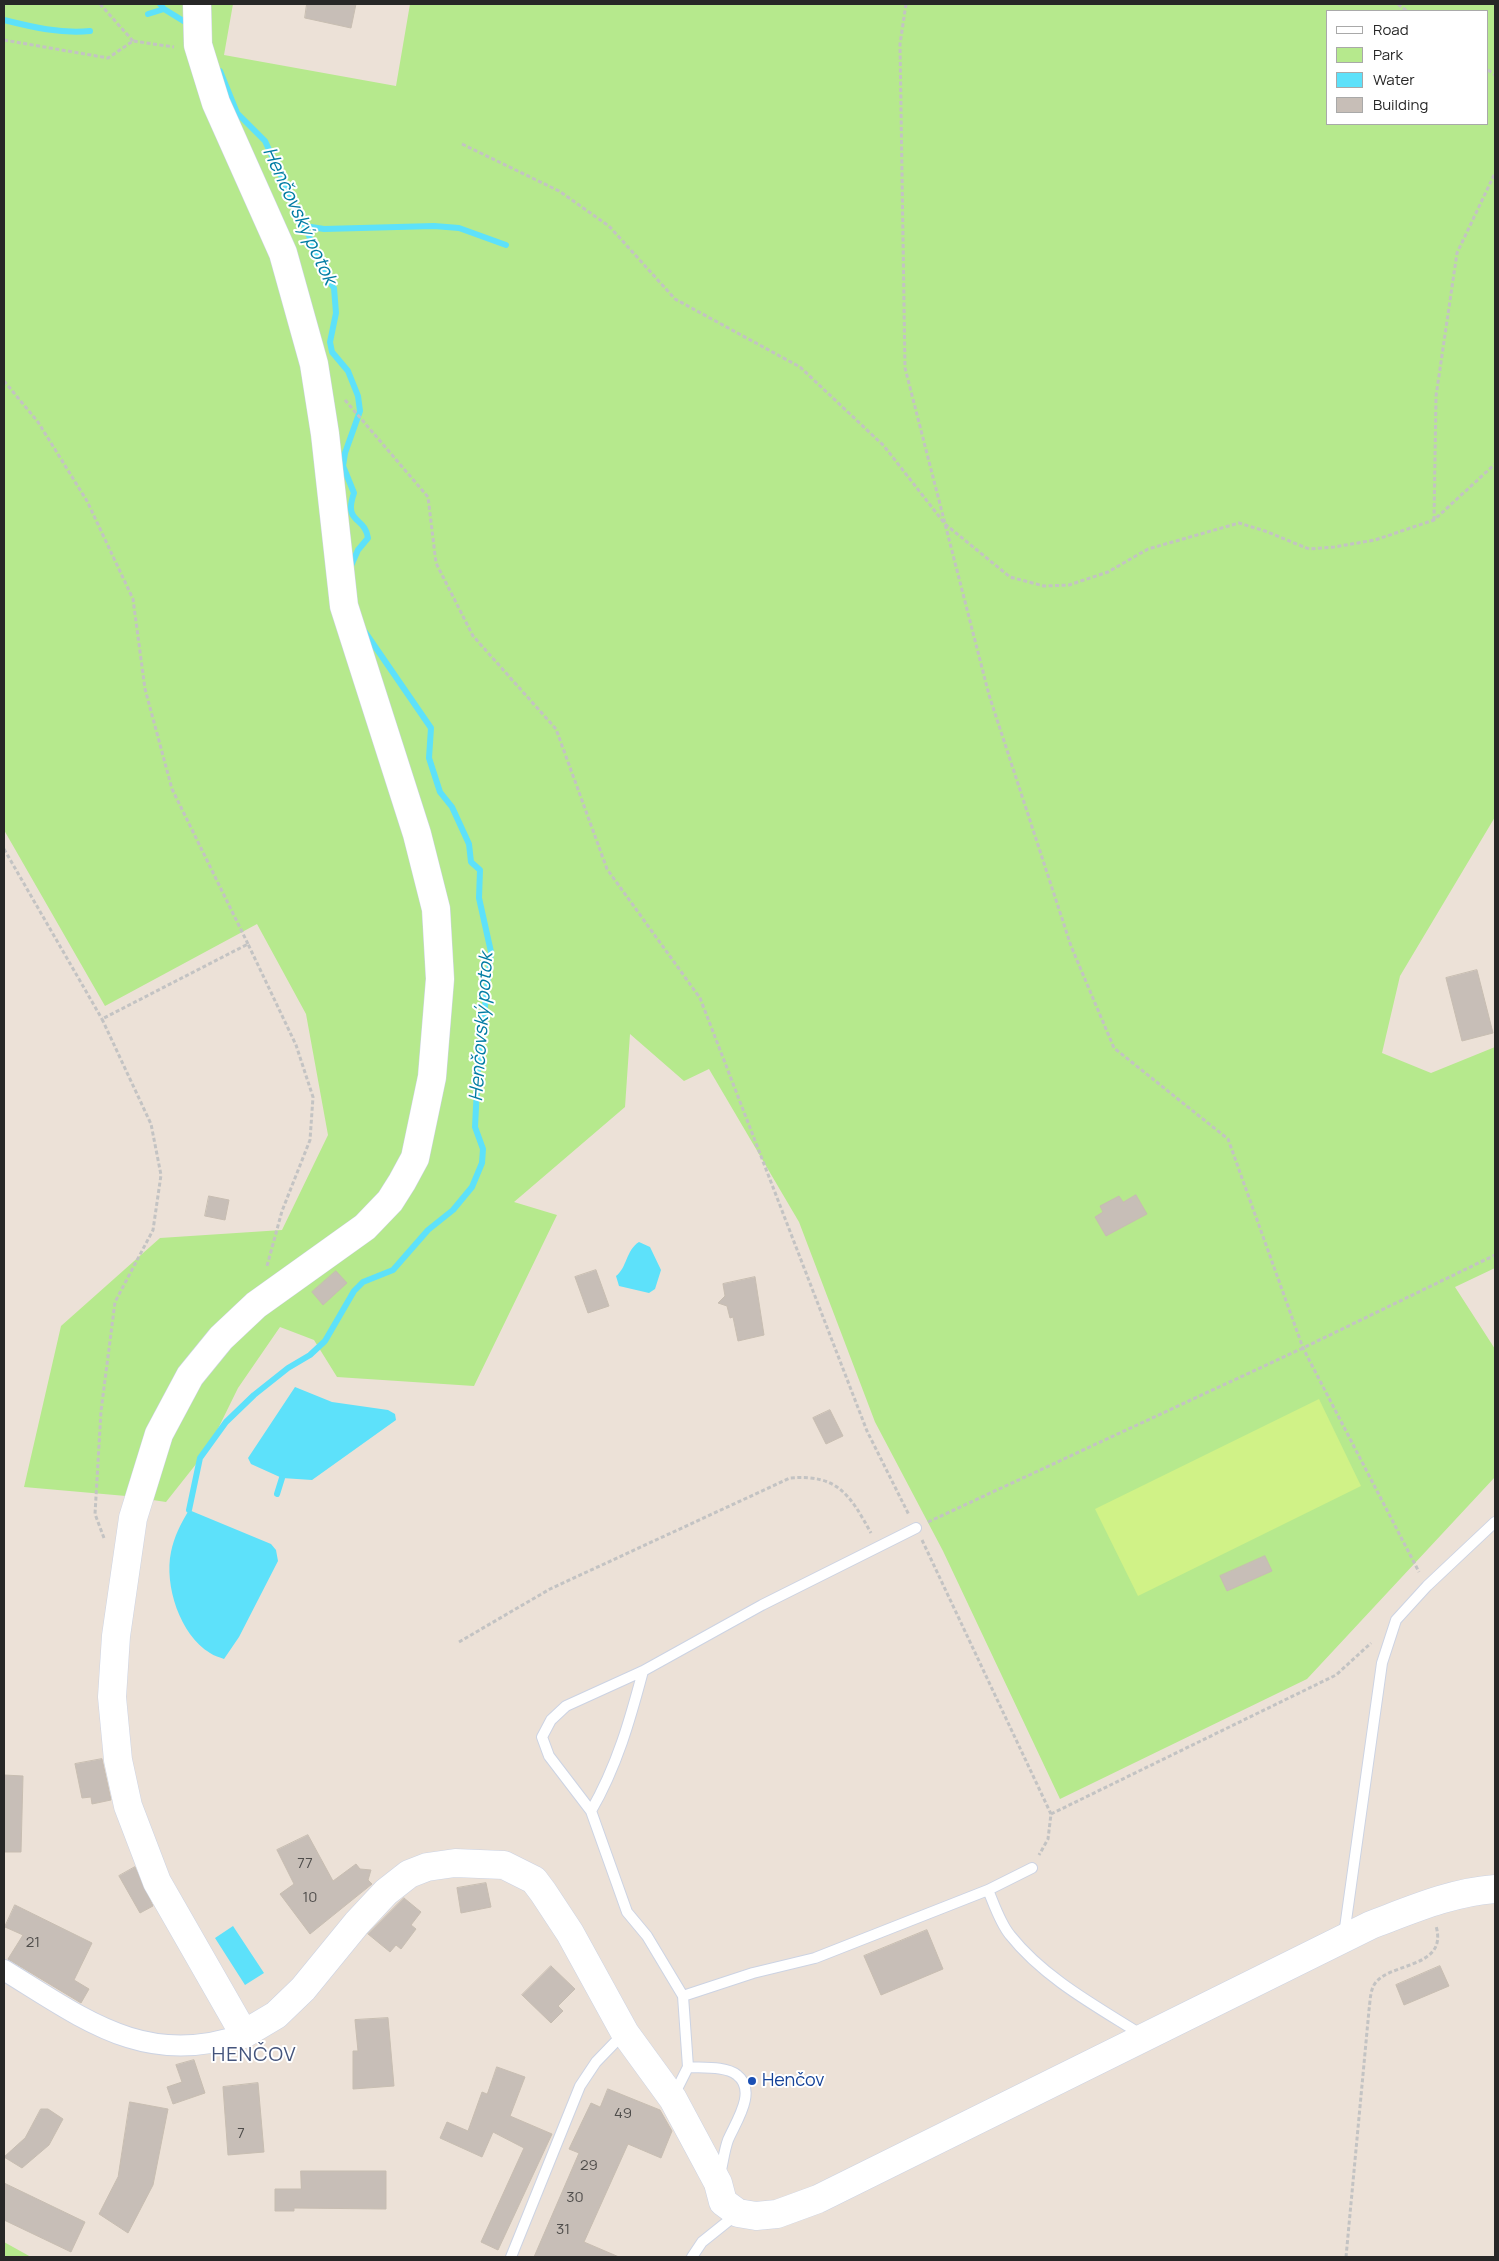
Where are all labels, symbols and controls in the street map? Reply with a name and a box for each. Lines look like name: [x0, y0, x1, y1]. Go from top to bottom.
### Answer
legend: [1326, 10, 1489, 125]
text: Road: [1373, 19, 1409, 40]
text: Park: [1373, 44, 1403, 65]
text: Water: [1373, 69, 1415, 90]
text: Building: [1373, 94, 1428, 115]
water label: Henčovský potok: [257, 144, 341, 288]
water label: Henčovský potok: [465, 952, 499, 1102]
house number: 77: [297, 1855, 313, 1873]
house number: 10: [303, 1889, 317, 1907]
house number: 21: [26, 1934, 40, 1952]
district label: HENČOV: [211, 2043, 297, 2067]
place label: Henčov: [762, 2070, 824, 2092]
marker: Henčov: [746, 2075, 758, 2087]
house number: 49: [614, 2105, 632, 2123]
house number: 7: [237, 2125, 245, 2143]
house number: 29: [580, 2157, 598, 2175]
house number: 30: [566, 2189, 584, 2207]
house number: 31: [556, 2221, 570, 2239]

